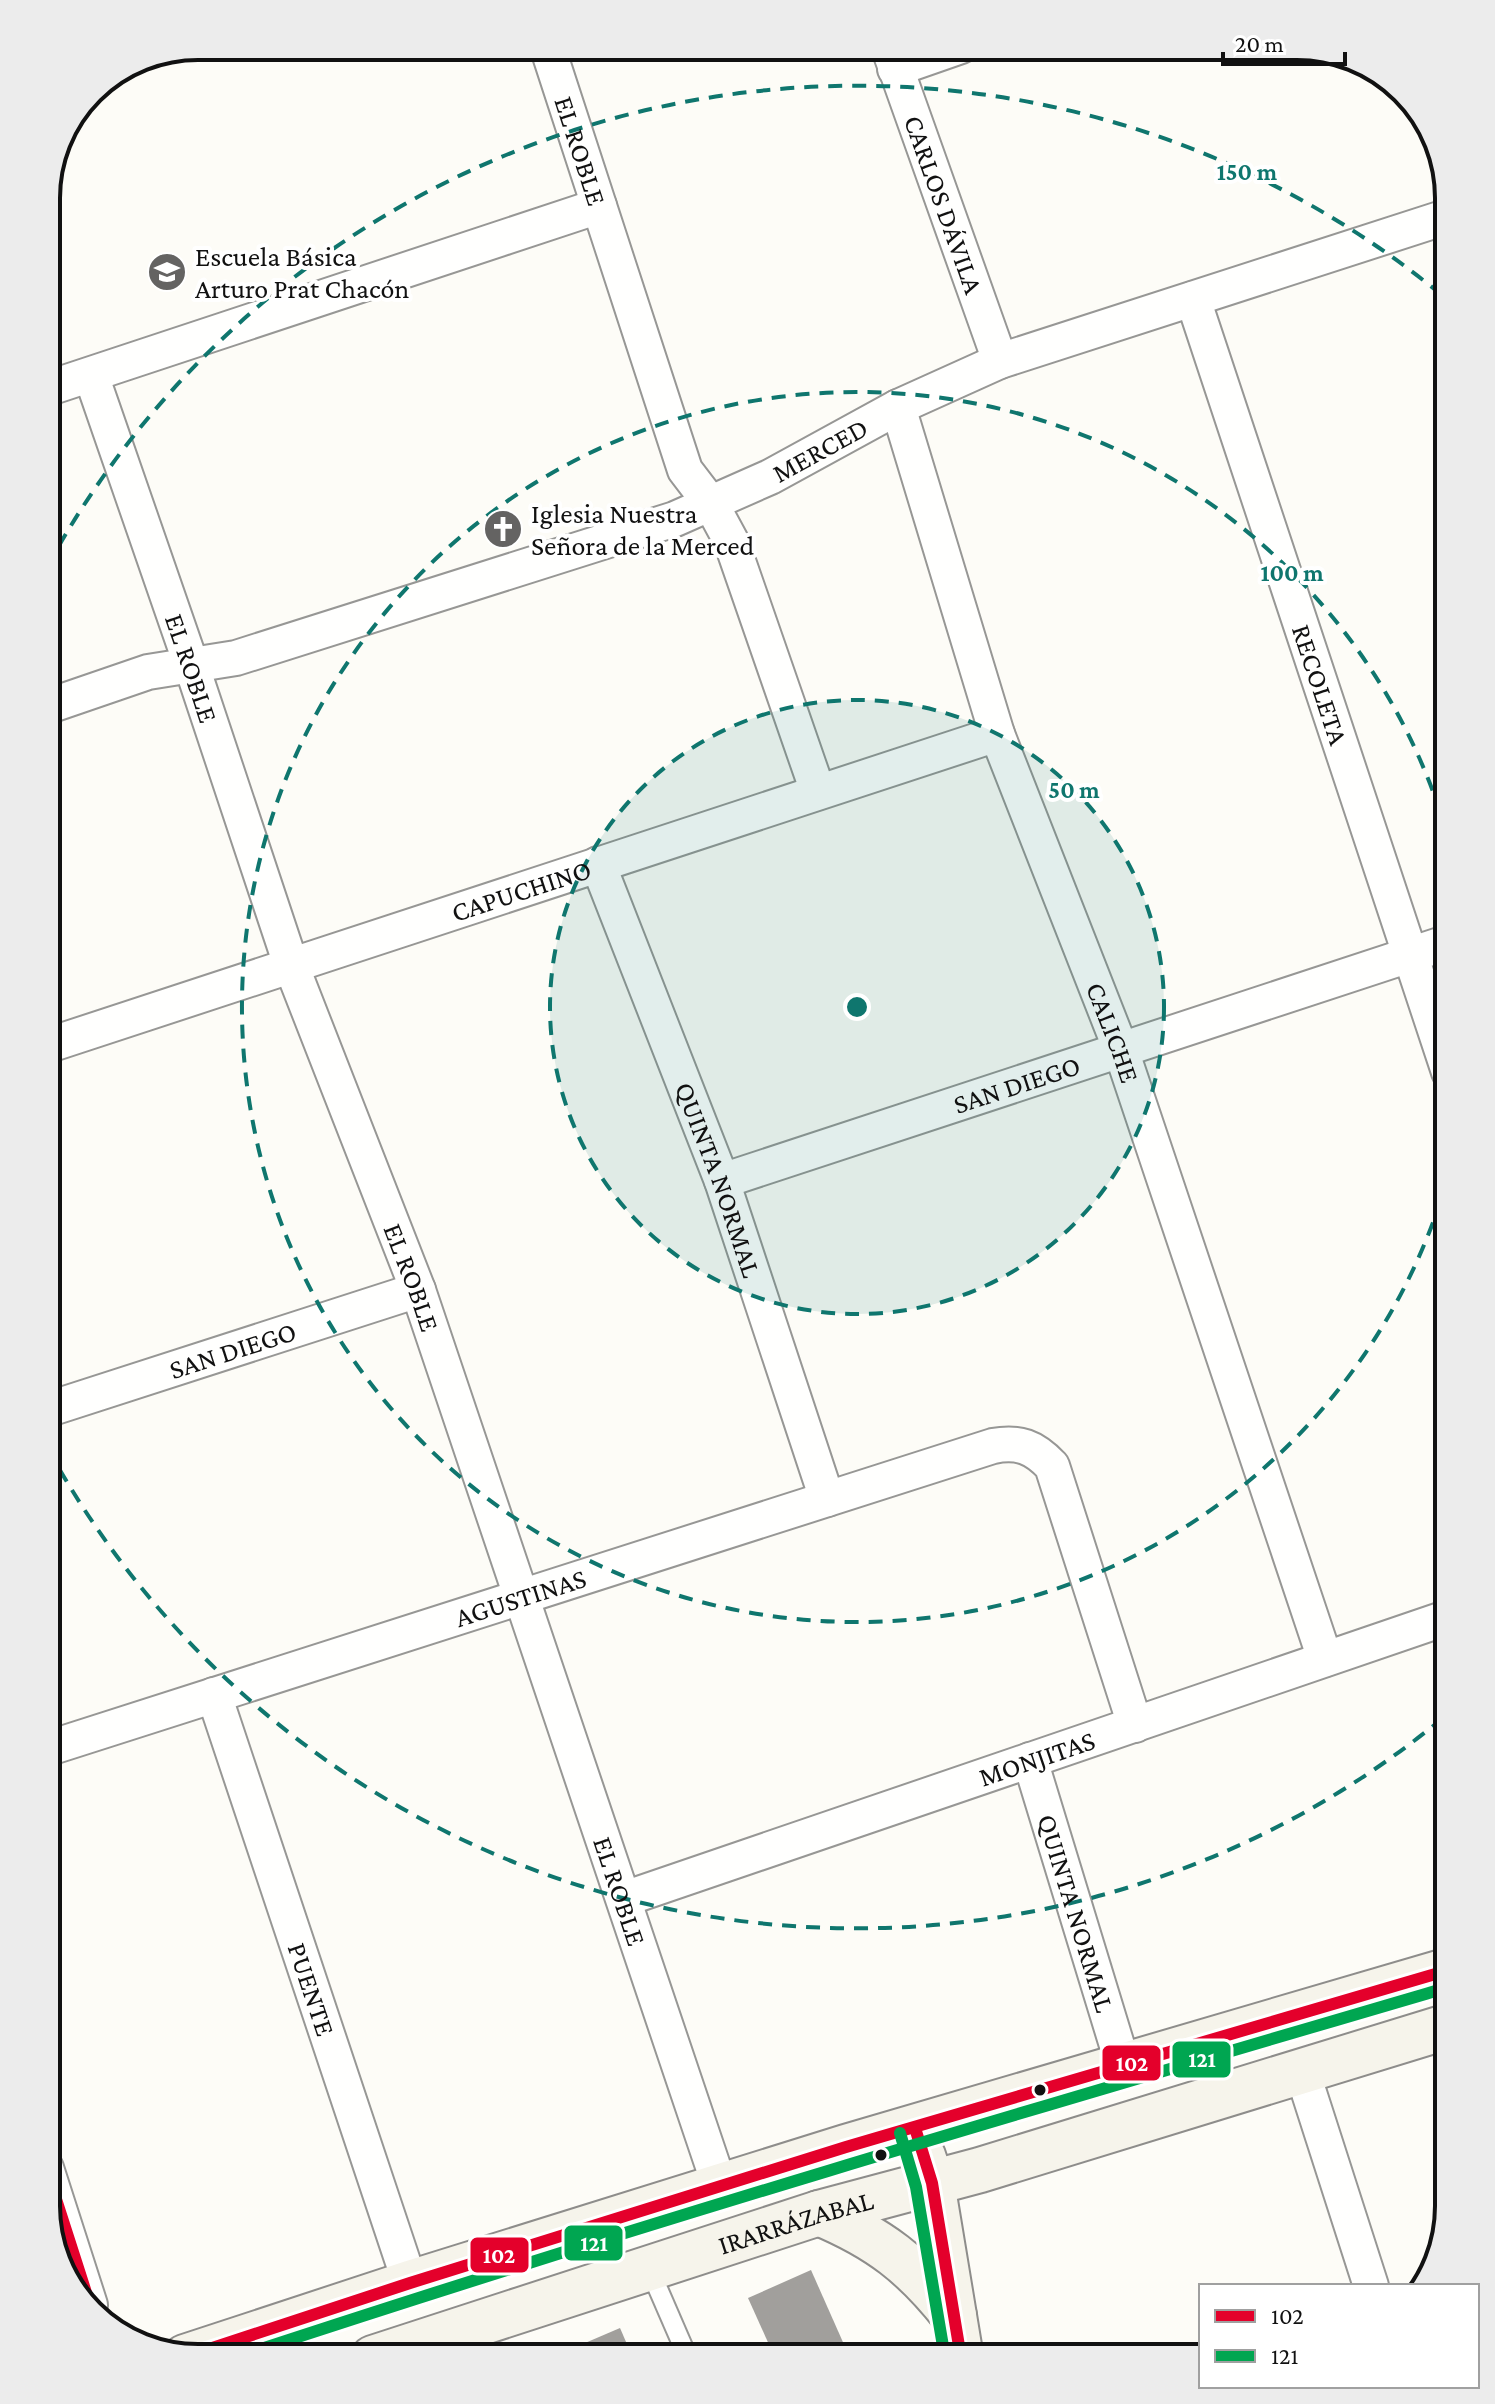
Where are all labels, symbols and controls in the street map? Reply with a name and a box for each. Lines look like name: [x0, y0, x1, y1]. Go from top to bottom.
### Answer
scale bar: [1223, 16, 1345, 66]
text: 20 m: [1235, 30, 1284, 57]
street label: EL ROBLE: [548, 92, 613, 209]
street label: CARLOS DÁVILA: [898, 111, 990, 298]
text: 150 m: [1217, 158, 1278, 185]
place label: Escuela Básica Arturo Prat Chacón: [195, 241, 409, 304]
school or university icon: Escuela Básica Arturo Prat Chacón: [146, 251, 188, 293]
street label: MERCED: [767, 412, 873, 489]
place label: Iglesia Nuestra Señora de la Merced: [531, 498, 754, 561]
church icon: Iglesia Nuestra Señora de la Merced: [482, 508, 524, 550]
text: 100 m: [1260, 559, 1324, 586]
street label: EL ROBLE: [159, 610, 224, 727]
street label: RECOLETA: [1286, 620, 1355, 749]
text: 50 m: [1048, 776, 1100, 803]
street label: CAPUCHINO: [448, 853, 595, 928]
street label: CALICHE: [1080, 978, 1146, 1087]
centre of rings: [843, 993, 871, 1021]
street label: SAN DIEGO: [949, 1049, 1084, 1120]
street label: QUINTA NORMAL: [669, 1078, 768, 1281]
street label: EL ROBLE: [377, 1219, 446, 1335]
street label: SAN DIEGO: [165, 1315, 300, 1385]
street label: AGUSTINAS: [451, 1562, 590, 1633]
street label: MONJITAS: [975, 1724, 1099, 1793]
street label: QUINTA NORMAL: [1031, 1811, 1121, 2016]
street label: EL ROBLE: [587, 1833, 653, 1950]
street label: PUENTE: [282, 1939, 341, 2040]
line badge: 121: [1171, 2040, 1232, 2079]
line badge: 102: [1101, 2044, 1162, 2082]
text: 121: [1188, 2047, 1216, 2072]
text: 102: [1116, 2051, 1148, 2076]
unlabelled marker: [1032, 2082, 1048, 2098]
unlabelled marker: [873, 2147, 889, 2163]
street label: IRARRÁZABAL: [714, 2184, 877, 2261]
line badge: 121: [563, 2224, 624, 2262]
text: 121: [580, 2231, 608, 2256]
line badge: 102: [469, 2236, 530, 2274]
text: 102: [483, 2243, 515, 2268]
legend: [1199, 2284, 1479, 2388]
text: 102: [1271, 2302, 1304, 2329]
text: 121: [1271, 2342, 1298, 2369]

